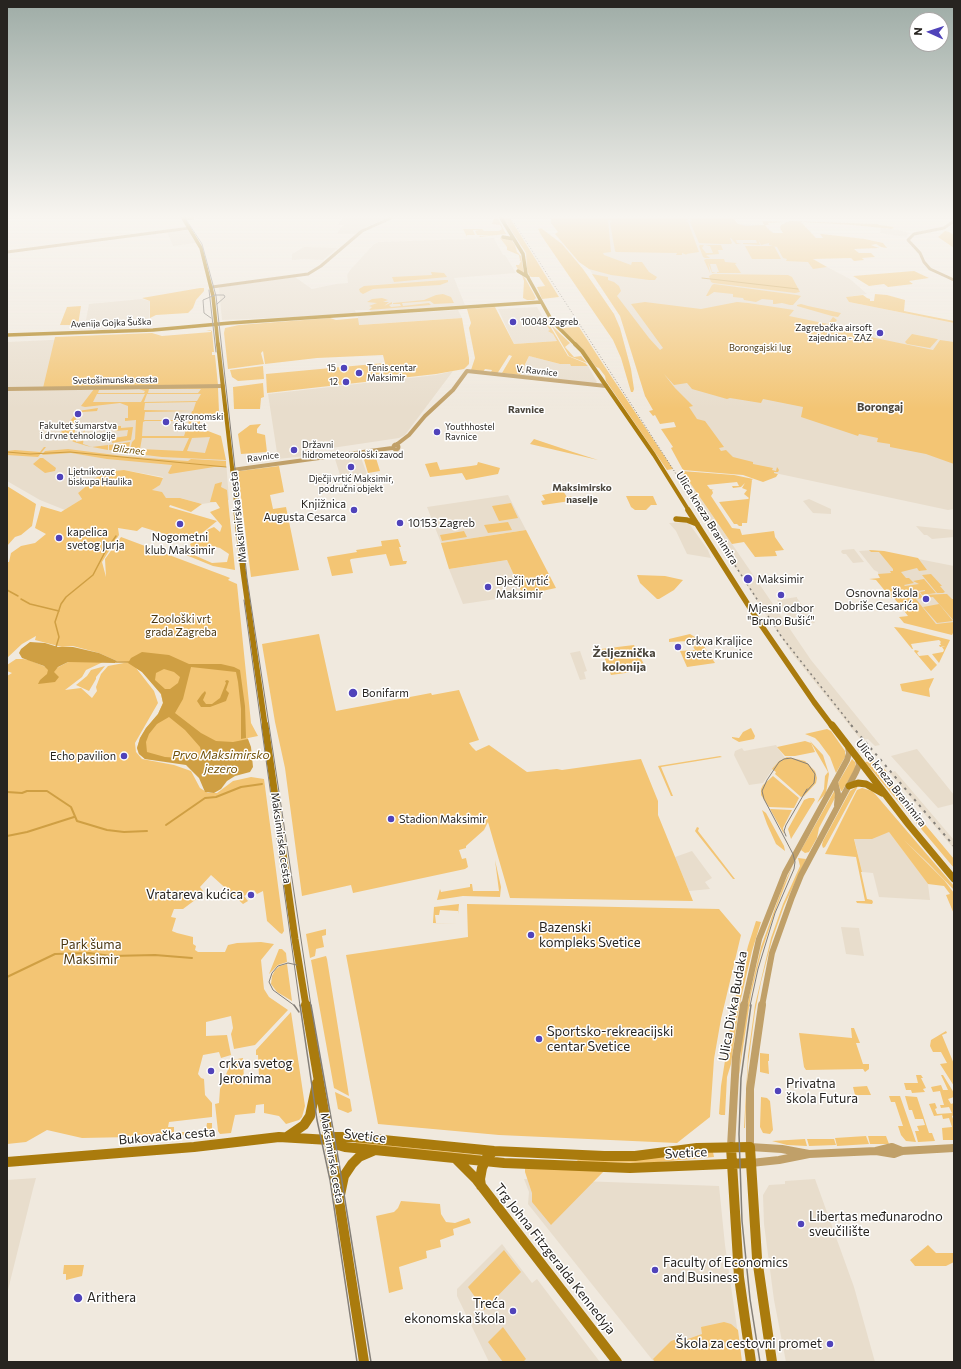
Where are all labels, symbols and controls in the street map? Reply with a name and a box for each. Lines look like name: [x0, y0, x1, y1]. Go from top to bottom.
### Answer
north arrow: [909, 12, 949, 52]
text: N: [911, 27, 924, 36]
street label: Avenija Gojka Šuška: [70, 316, 152, 330]
marker: 10048 Zagreb: [508, 317, 518, 327]
place label: 10048 Zagreb: [521, 317, 578, 327]
place label: Zagrebačka airsoft zajednica - ZAZ: [795, 323, 872, 344]
marker: Zagrebačka airsoft zajednica - ZAZ: [875, 328, 885, 338]
park label: Borongajski lug: [729, 343, 791, 353]
place label: 15: [327, 363, 336, 373]
marker: 15: [339, 363, 349, 373]
place label: Tenis centar Maksimir: [367, 363, 416, 384]
street label: V. Ravnice: [516, 363, 558, 379]
marker: Tenis centar Maksimir: [354, 368, 364, 378]
street label: Svetošimunska cesta: [73, 374, 157, 386]
place label: 12: [329, 377, 338, 387]
marker: 12: [341, 377, 351, 387]
district label: Borongaj: [857, 400, 903, 414]
district label: Ravnice: [508, 404, 544, 416]
marker: Fakultet šumarstva i drvne tehnologije: [73, 409, 83, 419]
place label: Agronomski fakultet: [174, 412, 223, 433]
marker: Agronomski fakultet: [161, 417, 171, 427]
place label: Fakultet šumarstva i drvne tehnologije: [39, 421, 117, 442]
place label: Youthhostel Ravnice: [445, 422, 494, 443]
marker: Youthhostel Ravnice: [432, 427, 442, 437]
place label: Državni hidrometeorološki zavod: [302, 440, 403, 461]
water label: Bliznec: [112, 442, 146, 458]
marker: Državni hidrometeorološki zavod: [289, 445, 299, 455]
street label: Ravnice: [246, 449, 280, 465]
marker: Dječji vrtić Maksimir, područni objekt: [346, 462, 356, 472]
place label: Ljetnikovac biskupa Haulika: [68, 467, 132, 488]
street label: Ulica kneza Branimira: [673, 469, 741, 567]
street label: Maksimirska cesta: [227, 471, 249, 563]
marker: Ljetnikovac biskupa Haulika: [55, 472, 65, 482]
place label: Dječji vrtić Maksimir, područni objekt: [309, 474, 393, 495]
district label: Maksimirsko naselje: [552, 482, 612, 506]
place label: Knjižnica Augusta Cesarca: [263, 497, 346, 523]
marker: Knjižnica Augusta Cesarca: [349, 505, 359, 515]
place label: 10153 Zagreb: [408, 516, 475, 530]
marker: 10153 Zagreb: [395, 518, 405, 528]
marker: Nogometni klub Maksimir: [175, 519, 185, 529]
place label: kapelica svetog Jurja: [67, 525, 124, 551]
place label: Nogometni klub Maksimir: [145, 530, 215, 556]
marker: kapelica svetog Jurja: [54, 533, 64, 543]
place label: Maksimir: [757, 572, 804, 586]
marker: Maksimir: [742, 573, 754, 585]
place label: Dječji vrtić Maksimir: [496, 574, 549, 600]
marker: Dječji vrtić Maksimir: [483, 582, 493, 592]
place label: Osnovna škola Dobriše Cesarića: [834, 586, 918, 612]
marker: Mjesni odbor "Bruno Bušić": [776, 590, 786, 600]
marker: Osnovna škola Dobriše Cesarića: [921, 594, 931, 604]
place label: Mjesni odbor "Bruno Bušić": [747, 601, 815, 627]
park label: Zoološki vrt grada Zagreba: [145, 612, 217, 638]
place label: crkva Kraljice svete Krunice: [686, 634, 753, 660]
marker: crkva Kraljice svete Krunice: [673, 642, 683, 652]
district label: Željeznička kolonija: [593, 646, 655, 674]
place label: Bonifarm: [362, 686, 409, 700]
marker: Bonifarm: [347, 687, 359, 699]
street label: Ulica kneza Branimira: [853, 737, 929, 829]
water label: Prvo Maksimirsko jezero: [172, 748, 270, 776]
place label: Echo pavilion: [50, 749, 116, 763]
marker: Echo pavilion: [119, 751, 129, 761]
street label: Maksimirska cesta: [268, 792, 294, 884]
place label: Stadion Maksimir: [399, 812, 487, 826]
marker: Stadion Maksimir: [386, 814, 396, 824]
place label: Vratareva kućica: [146, 887, 243, 903]
marker: Vratareva kućica: [246, 890, 256, 900]
place label: Bazenski kompleks Svetice: [539, 920, 641, 951]
marker: Bazenski kompleks Svetice: [526, 930, 536, 940]
park label: Park šuma Maksimir: [60, 937, 122, 968]
street label: Ulica Divka Budaka: [716, 950, 750, 1062]
place label: Sportsko-rekreacijski centar Svetice: [547, 1024, 673, 1055]
marker: Sportsko-rekreacijski centar Svetice: [534, 1034, 544, 1044]
place label: crkva svetog Jeronima: [219, 1056, 293, 1087]
marker: crkva svetog Jeronima: [206, 1066, 216, 1076]
place label: Privatna škola Futura: [786, 1076, 858, 1107]
marker: Privatna škola Futura: [773, 1086, 783, 1096]
street label: Maksimirska cesta: [318, 1112, 346, 1204]
street label: Bukovačka cesta: [118, 1124, 216, 1148]
street label: Svetice: [343, 1126, 387, 1146]
street label: Svetice: [664, 1144, 708, 1162]
street label: Trg Johna Fitzgeralda Kennedyja: [491, 1180, 619, 1338]
place label: Libertas međunarodno sveučilište: [809, 1209, 943, 1240]
marker: Libertas međunarodno sveučilište: [796, 1219, 806, 1229]
place label: Faculty of Economics and Business: [663, 1255, 788, 1286]
marker: Faculty of Economics and Business: [650, 1265, 660, 1275]
place label: Arithera: [87, 1290, 136, 1306]
marker: Arithera: [72, 1292, 84, 1304]
place label: Treća ekonomska škola: [404, 1296, 505, 1327]
marker: Treća ekonomska škola: [508, 1306, 518, 1316]
place label: Škola za cestovni promet: [676, 1336, 822, 1352]
marker: Škola za cestovni promet: [825, 1339, 835, 1349]

